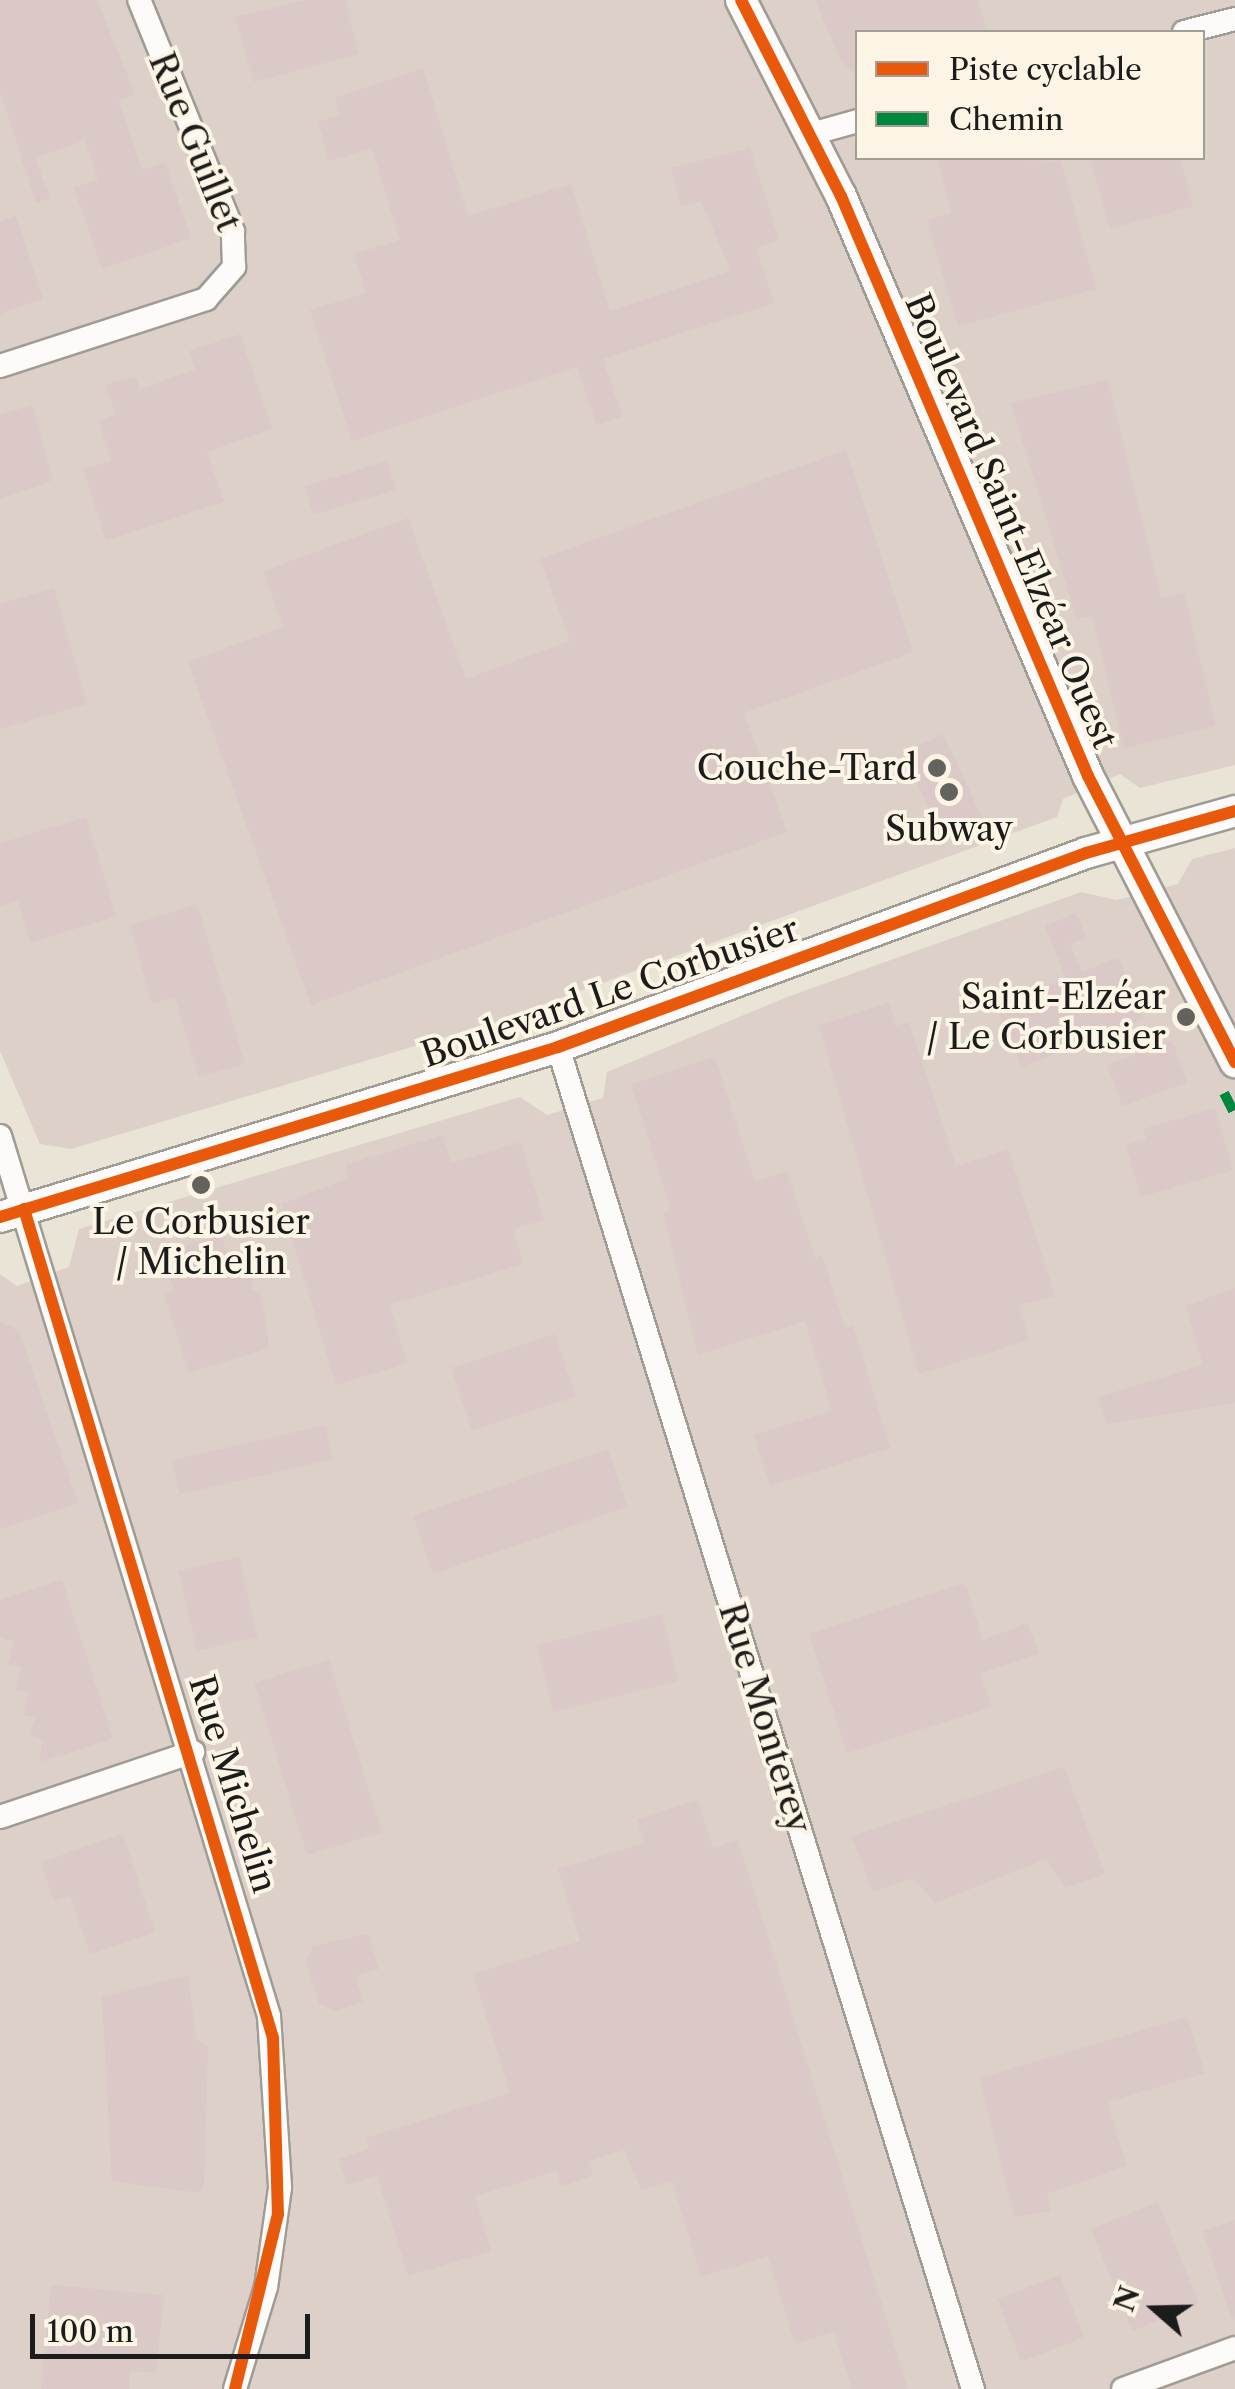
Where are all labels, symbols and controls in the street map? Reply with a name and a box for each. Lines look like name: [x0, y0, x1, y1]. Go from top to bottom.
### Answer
legend: [855, 30, 1205, 160]
street label: Rue Guillet: [140, 46, 250, 238]
text: Piste cyclable: [949, 51, 1142, 88]
text: Chemin: [949, 101, 1064, 138]
street label: Boulevard Saint-Elzéar Ouest: [896, 287, 1126, 755]
place label: Couche-Tard: [697, 747, 917, 789]
marker: Couche-Tard: [926, 757, 948, 779]
marker: Subway: [938, 781, 960, 803]
place label: Subway: [885, 808, 1013, 850]
street label: Boulevard Le Corbusier: [416, 908, 804, 1076]
place label: Saint-Elzéar / Le Corbusier: [926, 976, 1166, 1058]
marker: Saint-Elzéar / Le Corbusier: [1175, 1006, 1197, 1028]
marker: Le Corbusier / Michelin: [190, 1174, 212, 1196]
place label: Le Corbusier / Michelin: [92, 1201, 310, 1283]
street label: Rue Monterey: [710, 1598, 820, 1838]
street label: Rue Michelin: [180, 1670, 286, 1898]
north arrow: [1105, 2259, 1205, 2359]
text: N: [1107, 2281, 1147, 2316]
scale bar: [35, 2294, 315, 2356]
text: 100 m: [47, 2313, 134, 2350]

